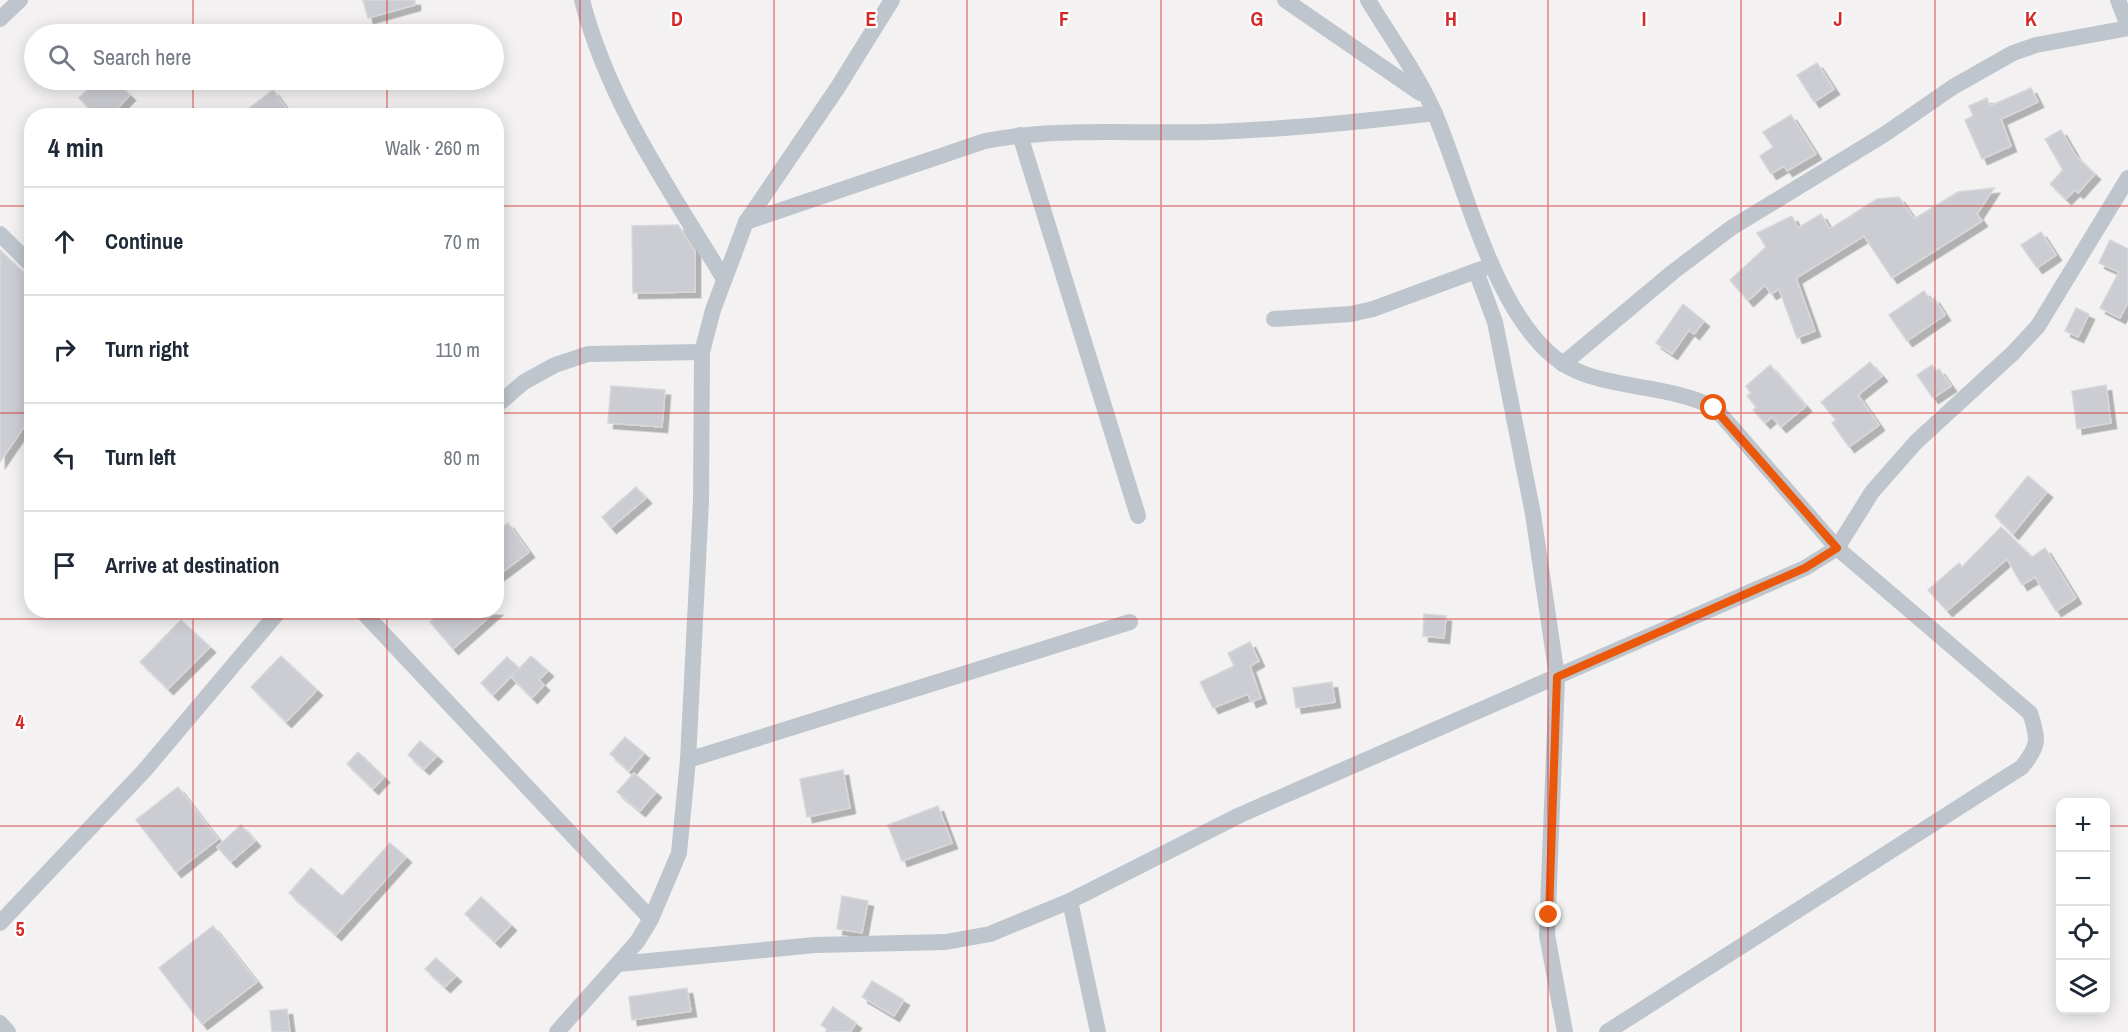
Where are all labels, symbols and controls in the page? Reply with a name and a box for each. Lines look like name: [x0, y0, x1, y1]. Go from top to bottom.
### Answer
text: D: [671, 5, 683, 32]
text: E: [866, 5, 877, 32]
text: F: [1059, 5, 1069, 32]
text: G: [1251, 5, 1263, 32]
text: H: [1445, 5, 1457, 32]
text: I: [1642, 5, 1646, 32]
text: J: [1833, 5, 1843, 32]
text: K: [2025, 5, 2037, 32]
search box: [24, 24, 504, 90]
icon: search: [45, 41, 78, 74]
text: Search here: [93, 42, 191, 72]
text: 4 min: [48, 130, 104, 165]
text: Walk · 260 m: [385, 134, 480, 161]
icon: ahead: [48, 225, 81, 258]
text: Continue: [105, 226, 183, 256]
text: 70 m: [444, 228, 480, 255]
icon: right: [48, 333, 81, 366]
text: Turn right: [105, 334, 189, 364]
text: 110 m: [436, 336, 480, 363]
route start: [1700, 394, 1726, 420]
icon: left: [48, 441, 81, 474]
text: Turn left: [105, 442, 176, 472]
text: 80 m: [444, 444, 480, 471]
icon: arrive: [48, 549, 81, 582]
text: Arrive at destination: [105, 550, 279, 580]
text: 4: [15, 708, 25, 735]
map controls: [2056, 798, 2110, 1014]
button: +: [2056, 798, 2110, 852]
button: −: [2056, 852, 2110, 906]
route end: [1535, 901, 1561, 927]
button: locate: [2056, 906, 2110, 960]
text: 5: [15, 915, 25, 942]
button: layers: [2056, 960, 2110, 1014]

